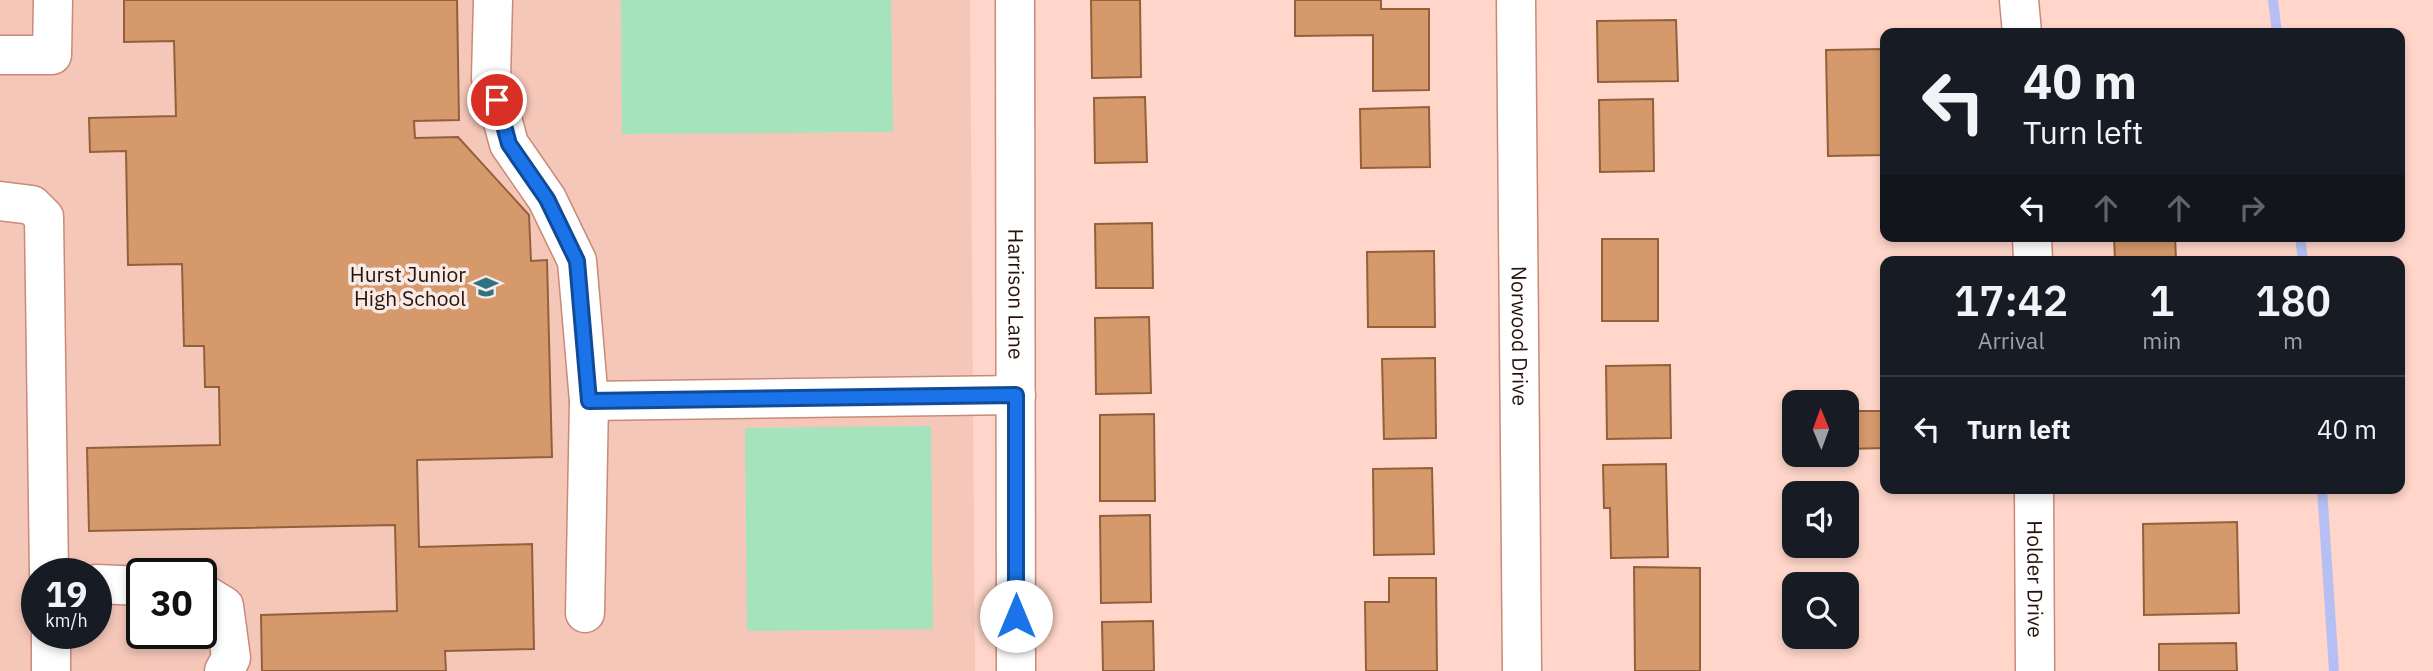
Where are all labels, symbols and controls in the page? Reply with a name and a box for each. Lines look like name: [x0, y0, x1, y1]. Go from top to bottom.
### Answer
text: 40 m: [2023, 49, 2137, 112]
icon: left: [1908, 56, 1999, 147]
pin: [467, 70, 527, 130]
icon: arrive: [478, 81, 516, 119]
text: Turn left: [2023, 111, 2143, 153]
icon: left: [2014, 189, 2052, 227]
icon: ahead: [2087, 189, 2125, 227]
icon: ahead: [2160, 189, 2198, 227]
icon: right: [2233, 189, 2271, 227]
street label: Harrison Lane: [1002, 229, 1031, 359]
place label: Hurst Junior High School: [350, 260, 466, 312]
street label: Norwood Drive: [1505, 266, 1535, 406]
school or university icon: Hurst Junior High School: [472, 273, 500, 301]
text: 17:42: [1954, 273, 2068, 328]
text: 1: [2149, 273, 2174, 328]
text: 180: [2255, 273, 2331, 328]
text: Arrival: [1978, 325, 2045, 355]
text: min: [2142, 325, 2181, 355]
text: m: [2283, 325, 2303, 355]
north arrow: [1782, 390, 1858, 467]
map controls: [1782, 390, 1859, 649]
icon: left: [1908, 410, 1946, 448]
text: Turn left: [1967, 412, 2070, 446]
text: 40 m: [2317, 412, 2377, 446]
button: sound: [1782, 481, 1859, 558]
street label: Holder Drive: [2021, 520, 2050, 638]
speed limit sign: 30: [126, 558, 217, 649]
text: 19: [45, 571, 88, 617]
button: search: [1782, 572, 1859, 649]
position arrow: [979, 579, 1053, 653]
text: km/h: [45, 609, 88, 632]

